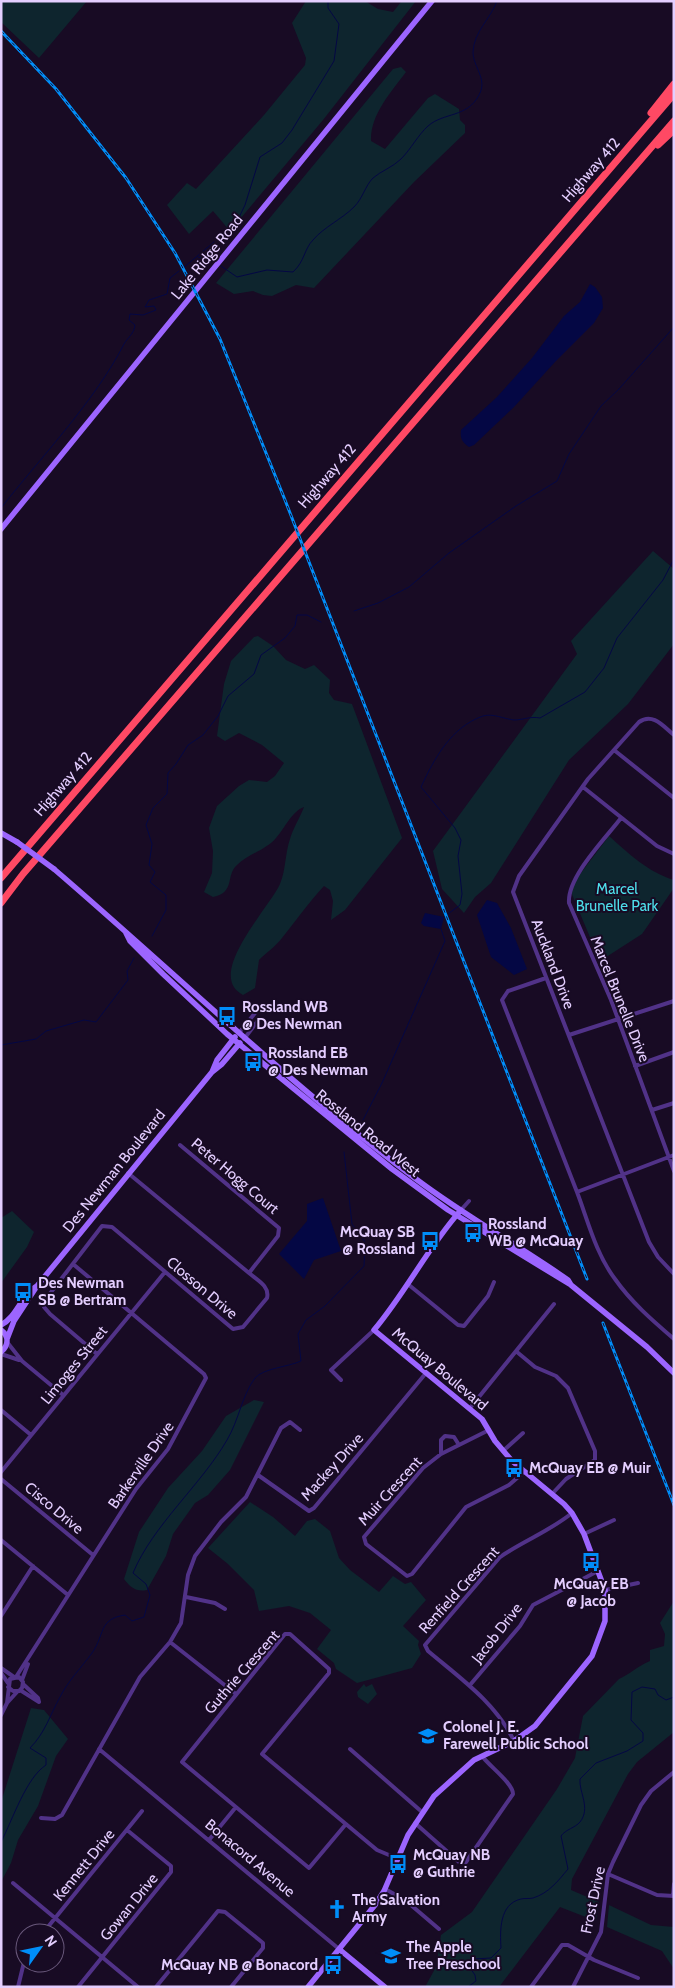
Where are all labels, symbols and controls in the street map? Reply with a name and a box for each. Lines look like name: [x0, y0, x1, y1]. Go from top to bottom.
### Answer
street label: Highway 412: [558, 134, 624, 206]
street label: Lake Ridge Road: [167, 211, 247, 303]
street label: Highway 412: [294, 440, 360, 512]
street label: Highway 412: [30, 748, 96, 820]
park label: Marcel Brunelle Park: [576, 880, 659, 915]
street label: Auckland Drive: [528, 916, 579, 1012]
street label: Marcel Brunelle Drive: [586, 933, 654, 1065]
place label: Rossland WB @ Des Newman: [242, 998, 342, 1033]
bus stop icon: Rossland WB @ Des Newman: [216, 1005, 238, 1027]
place label: Rossland EB @ Des Newman: [268, 1044, 368, 1079]
bus stop icon: Rossland EB @ Des Newman: [242, 1051, 264, 1073]
street label: Rossland Road West: [312, 1086, 424, 1180]
street label: Des Newman Boulevard: [59, 1106, 169, 1236]
street label: Peter Hogg Court: [188, 1134, 282, 1218]
place label: Rossland WB @ McQuay: [488, 1215, 584, 1250]
bus stop icon: Rossland WB @ McQuay: [462, 1222, 484, 1244]
place label: McQuay SB @ Rossland: [340, 1223, 415, 1258]
bus stop icon: McQuay SB @ Rossland: [419, 1230, 441, 1252]
street label: Closson Drive: [163, 1253, 241, 1323]
place label: Des Newman SB @ Bertram: [38, 1274, 126, 1309]
bus stop icon: Des Newman SB @ Bertram: [12, 1281, 34, 1303]
street label: Limoges Street: [37, 1322, 111, 1408]
street label: McQuay Boulevard: [389, 1324, 491, 1414]
street label: Barkerville Drive: [104, 1418, 178, 1512]
street label: Mackey Drive: [297, 1429, 367, 1504]
street label: Muir Crescent: [354, 1453, 426, 1529]
bus stop icon: McQuay EB @ Muir: [503, 1457, 525, 1479]
place label: McQuay EB @ Muir: [529, 1459, 651, 1477]
street label: Cisco Drive: [21, 1478, 87, 1538]
street label: Renfield Crescent: [415, 1543, 503, 1637]
bus stop icon: McQuay EB @ Jacob: [580, 1551, 602, 1573]
place label: McQuay EB @ Jacob: [553, 1575, 629, 1610]
street label: Jacob Drive: [467, 1599, 526, 1667]
street label: Guthrie Crescent: [201, 1626, 283, 1718]
place label: Colonel J. E. Farewell Public School: [443, 1718, 588, 1753]
school or university icon: Colonel J. E. Farewell Public School: [417, 1725, 439, 1747]
street label: Bonacord Avenue: [201, 1815, 299, 1901]
street label: Kennett Drive: [50, 1825, 119, 1905]
place label: McQuay NB @ Guthrie: [413, 1846, 490, 1881]
bus stop icon: McQuay NB @ Guthrie: [387, 1853, 409, 1875]
street label: Frost Drive: [577, 1864, 609, 1935]
street label: Gowan Drive: [96, 1869, 162, 1944]
place label: The Salvation Army: [352, 1891, 440, 1926]
church icon: The Salvation Army: [326, 1898, 348, 1920]
north arrow: [15, 1923, 65, 1973]
text: N: [41, 1932, 61, 1950]
place label: The Apple Tree Preschool: [406, 1938, 501, 1973]
school or university icon: The Apple Tree Preschool: [380, 1945, 402, 1967]
bus stop icon: McQuay NB @ Bonacord: [322, 1954, 344, 1976]
place label: McQuay NB @ Bonacord: [161, 1956, 318, 1974]

